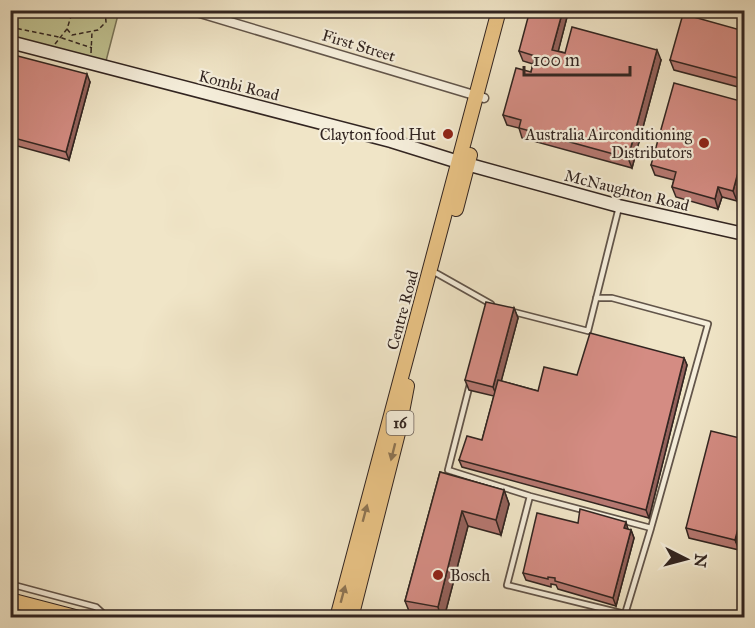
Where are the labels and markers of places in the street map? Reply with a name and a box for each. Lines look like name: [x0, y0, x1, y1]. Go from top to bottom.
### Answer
place label: Clayton food Hut: [320, 125, 436, 144]
place label: Australia Airconditioning Distributors: [524, 125, 693, 162]
marker: Clayton food Hut: [441, 127, 455, 141]
marker: Australia Airconditioning Distributors: [697, 136, 711, 150]
place label: Bosch: [450, 566, 490, 585]
marker: Bosch: [431, 568, 445, 582]

